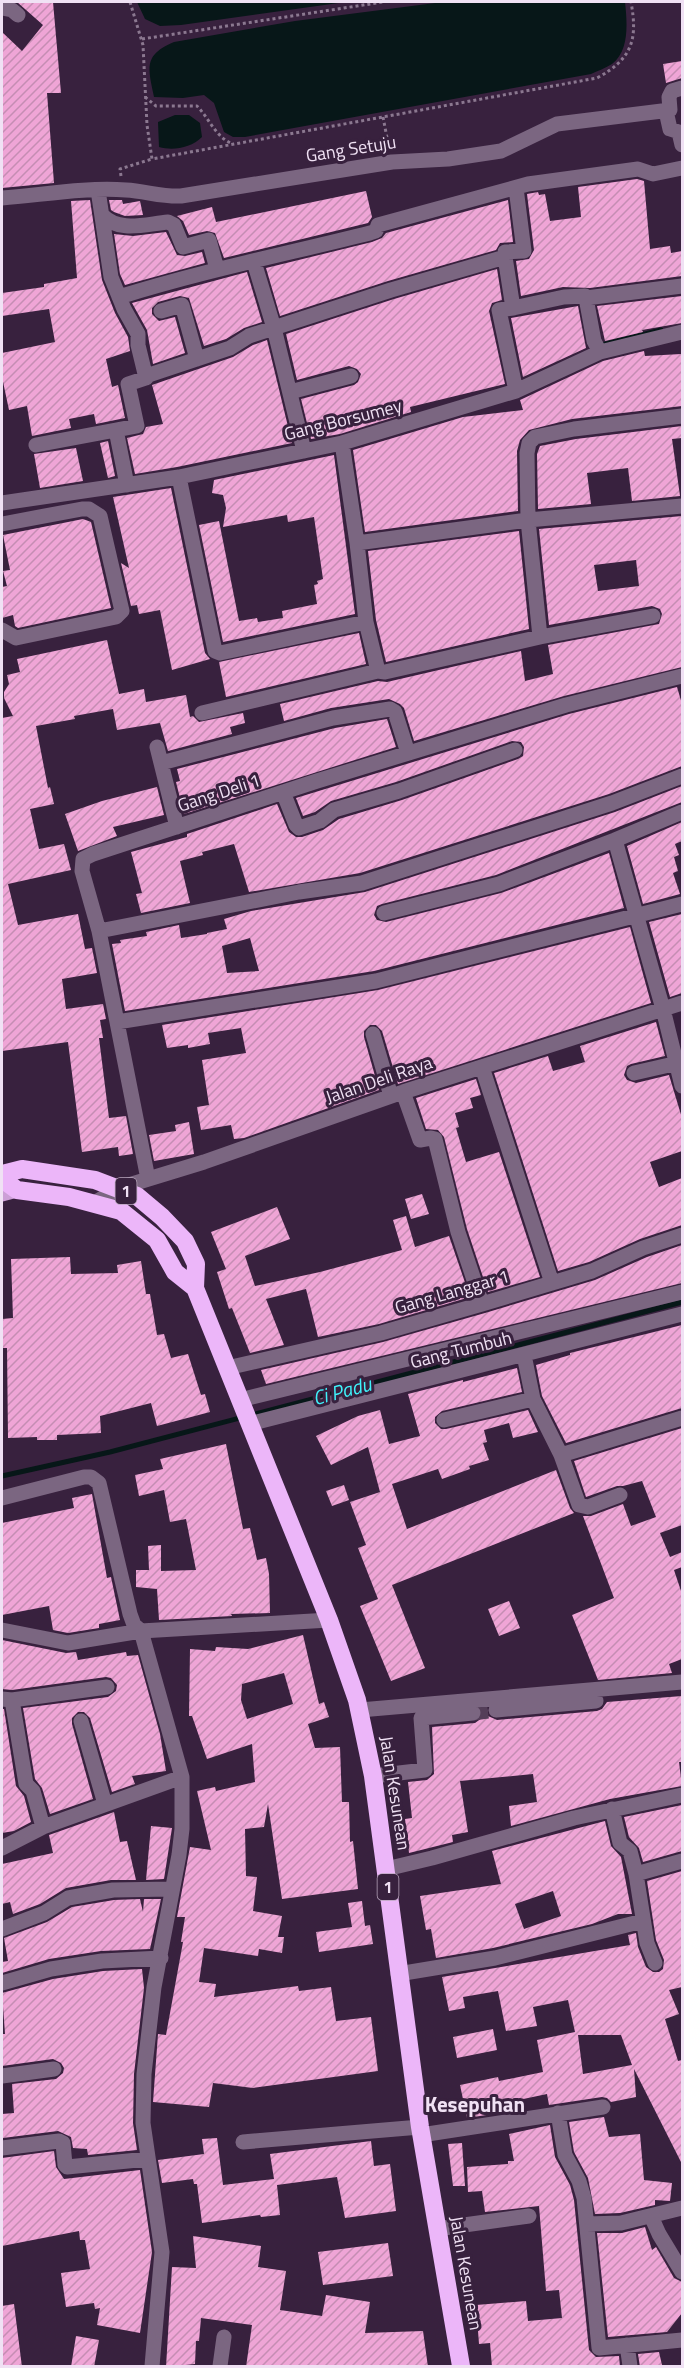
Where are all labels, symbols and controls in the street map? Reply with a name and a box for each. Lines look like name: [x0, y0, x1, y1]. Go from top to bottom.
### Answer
street label: Gang Setuju: [304, 128, 398, 169]
street label: Gang Borsumey: [281, 392, 405, 447]
street label: Gang Deli 1: [174, 766, 264, 819]
street label: Jalan Deli Raya: [322, 1049, 436, 1110]
road number: 1: [116, 1178, 136, 1204]
street label: Gang Langgar 1: [391, 1262, 512, 1321]
street label: Gang Tumbuh: [407, 1324, 515, 1375]
water label: Ci Padu: [309, 1368, 376, 1413]
street label: Jalan Kesunean: [373, 1734, 418, 1852]
road number: 1: [378, 1874, 398, 1900]
district label: Kesepuhan: [425, 2088, 525, 2120]
street label: Jalan Kesunean: [443, 2214, 490, 2332]

